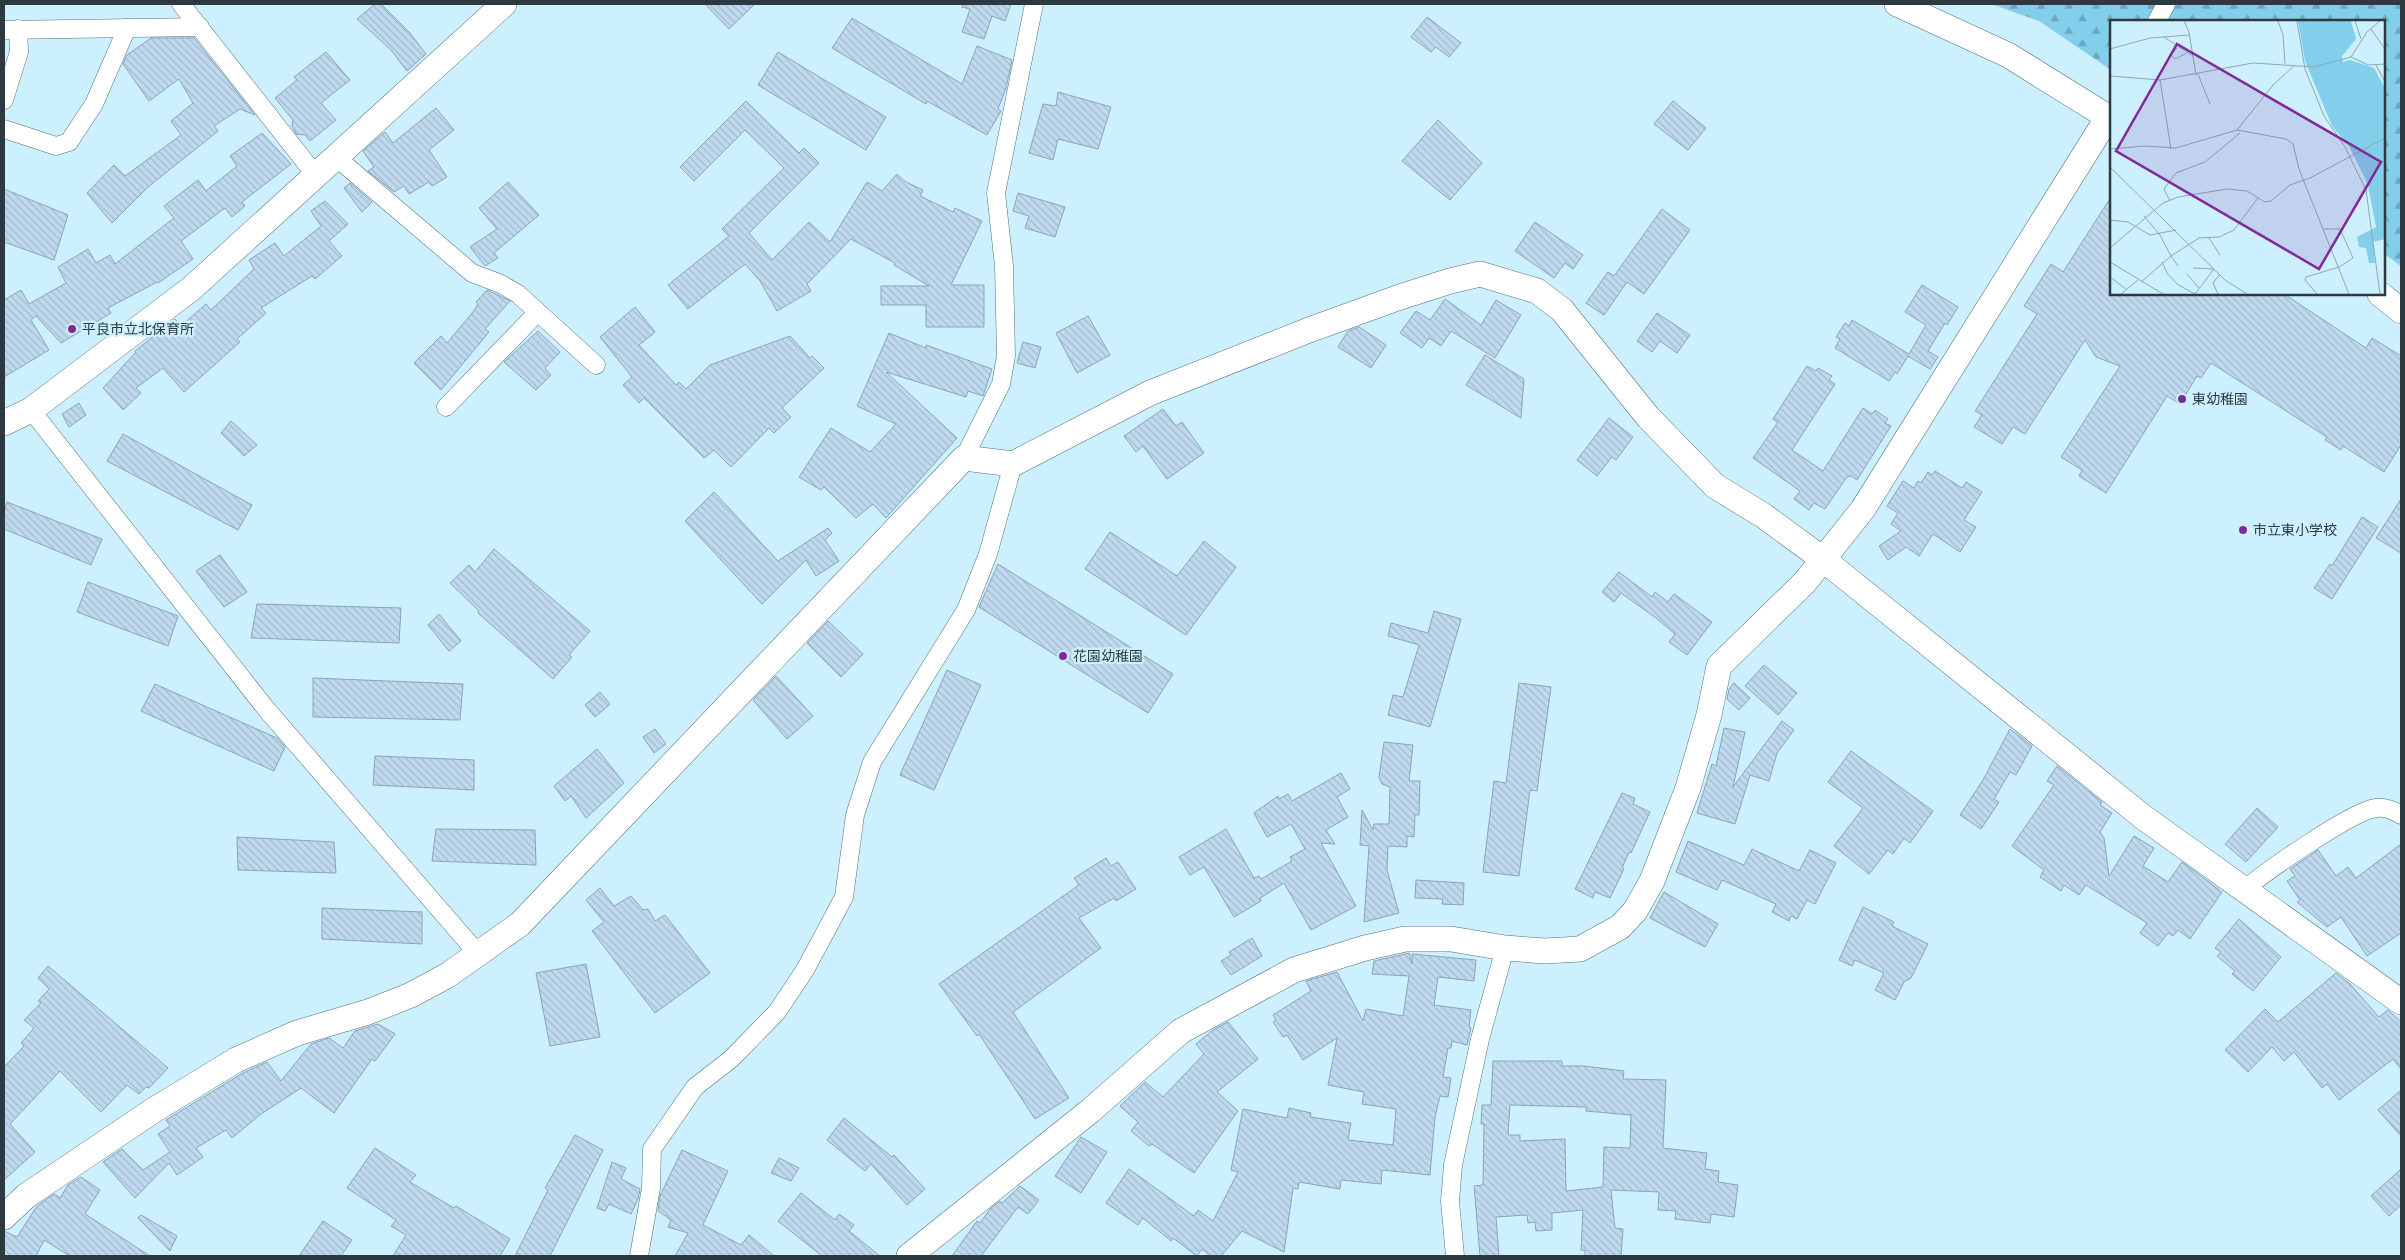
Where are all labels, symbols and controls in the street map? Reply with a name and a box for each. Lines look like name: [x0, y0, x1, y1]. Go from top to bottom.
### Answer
inset map: [2110, 20, 2385, 295]
place label: 平良市立北保育所: [82, 320, 194, 338]
marker: 平良市立北保育所: [66, 323, 78, 335]
place label: 東幼稚園: [2192, 390, 2248, 408]
marker: 東幼稚園: [2176, 393, 2188, 405]
place label: 市立東小学校: [2253, 521, 2337, 539]
marker: 市立東小学校: [2237, 524, 2249, 536]
place label: 花園幼稚園: [1073, 647, 1143, 665]
marker: 花園幼稚園: [1057, 650, 1069, 662]

